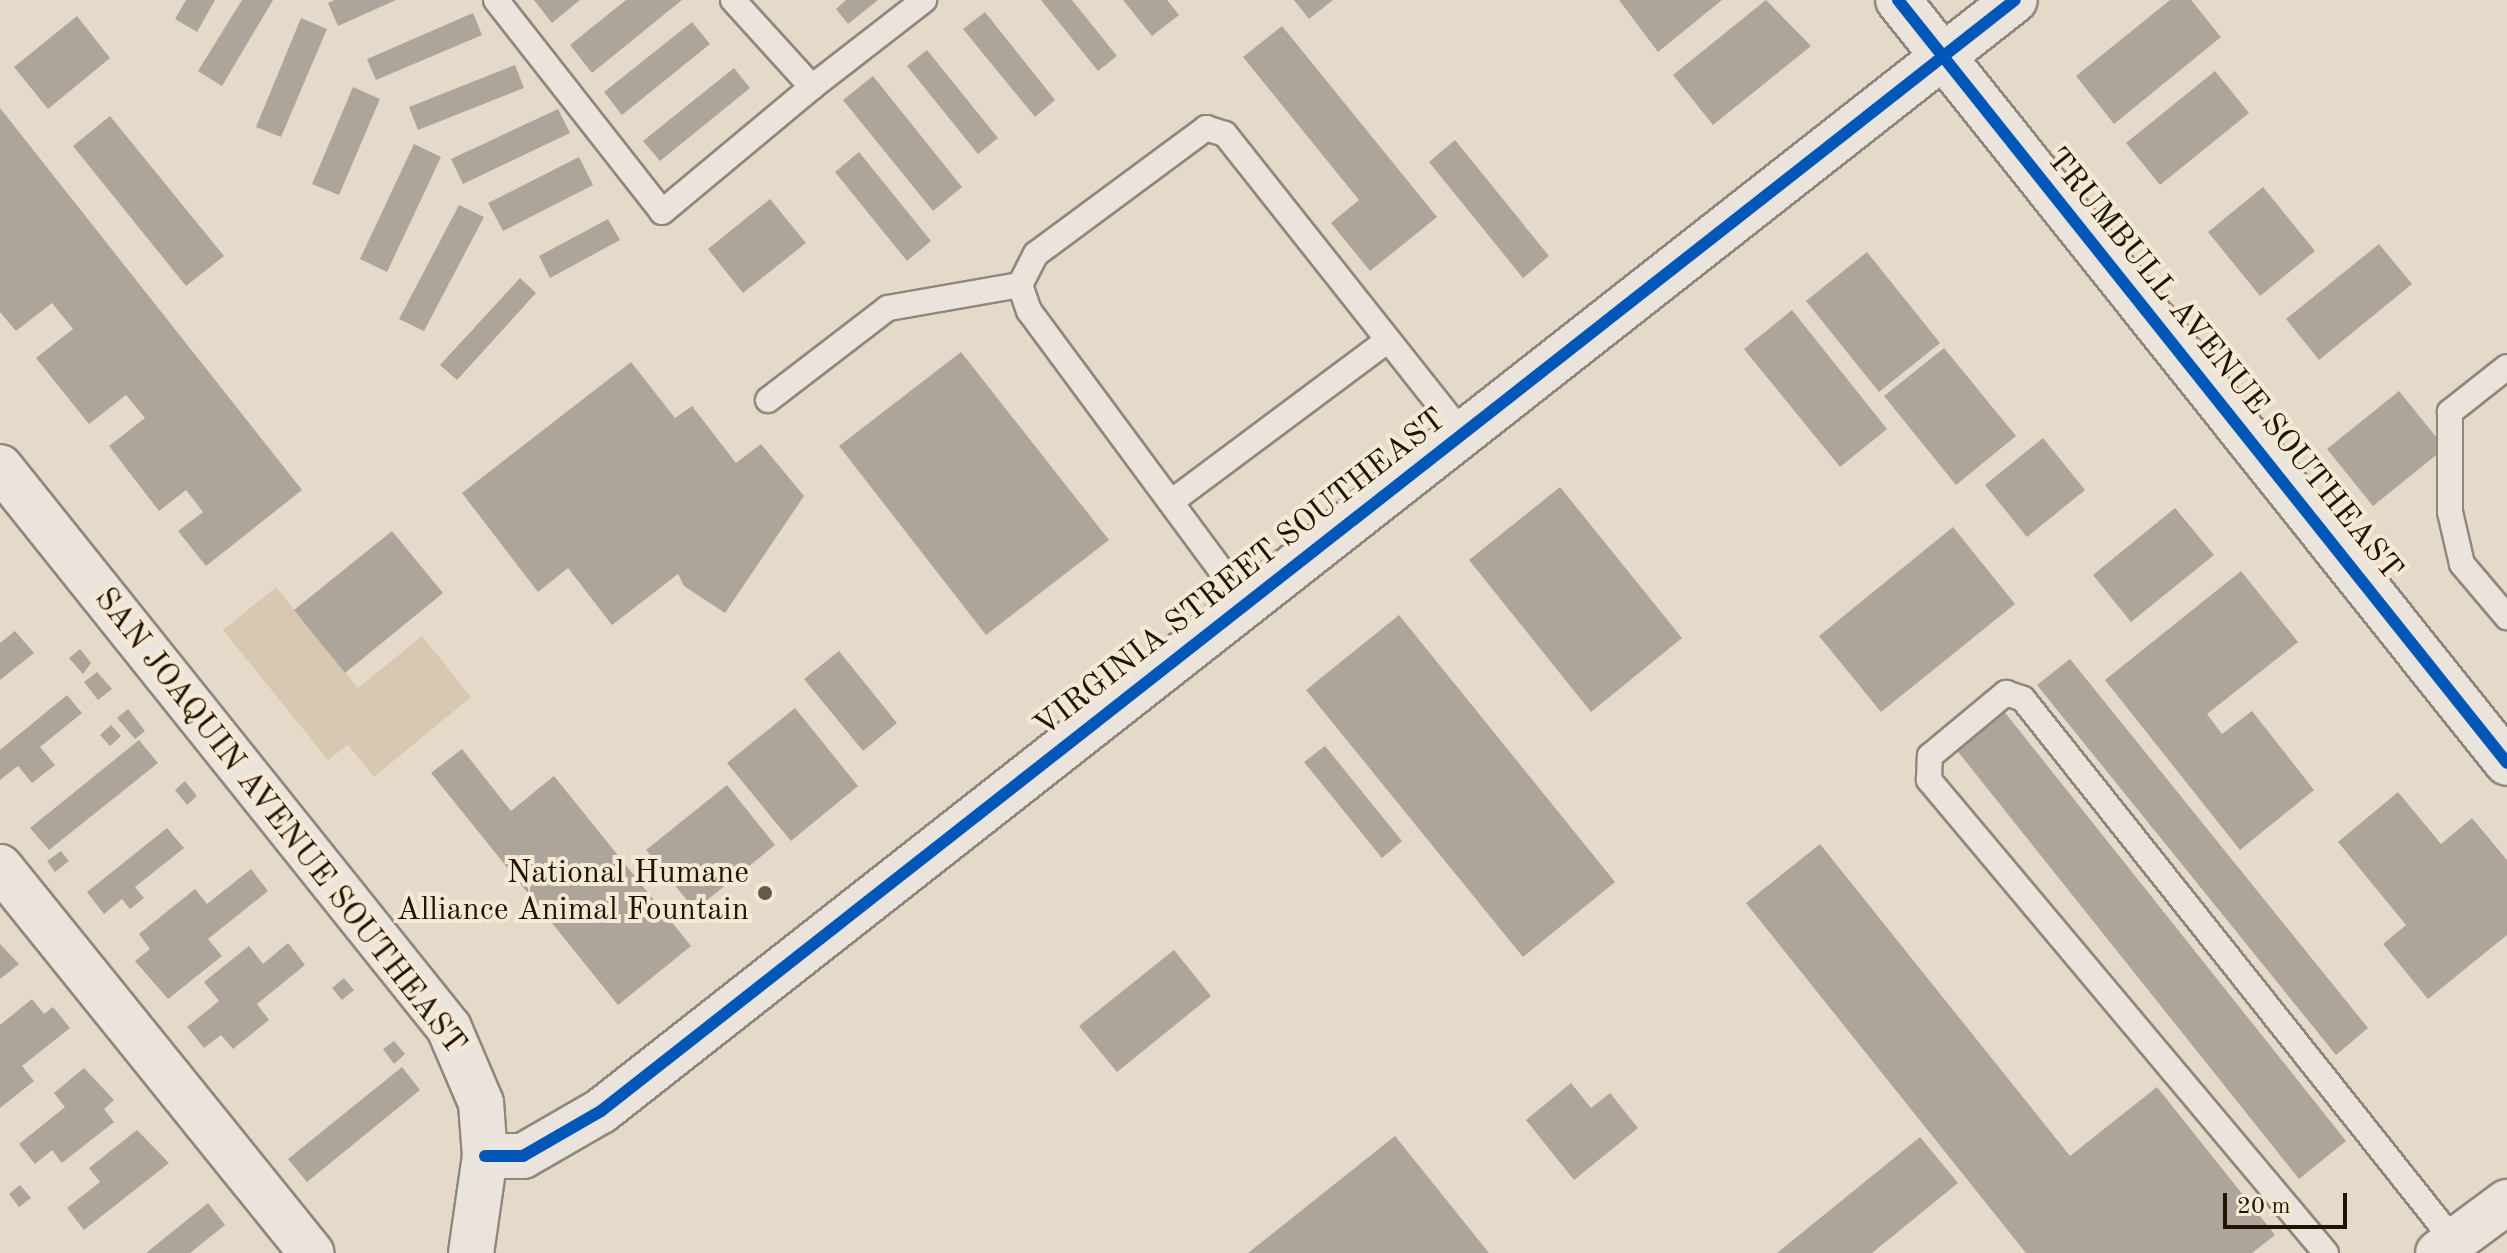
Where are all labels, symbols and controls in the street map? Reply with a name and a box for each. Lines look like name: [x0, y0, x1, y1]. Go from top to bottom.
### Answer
street label: TRUMBULL AVENUE SOUTHEAST: [2037, 141, 2409, 589]
street label: VIRGINIA STREET SOUTHEAST: [1028, 401, 1454, 747]
street label: SAN JOAQUIN AVENUE SOUTHEAST: [85, 581, 473, 1063]
place label: National Humane Alliance Animal Fountain: [396, 856, 749, 931]
marker: National Humane Alliance Animal Fountain: [756, 884, 774, 902]
scale bar: [2227, 1177, 2351, 1227]
text: 20 m: [2237, 1195, 2291, 1219]

